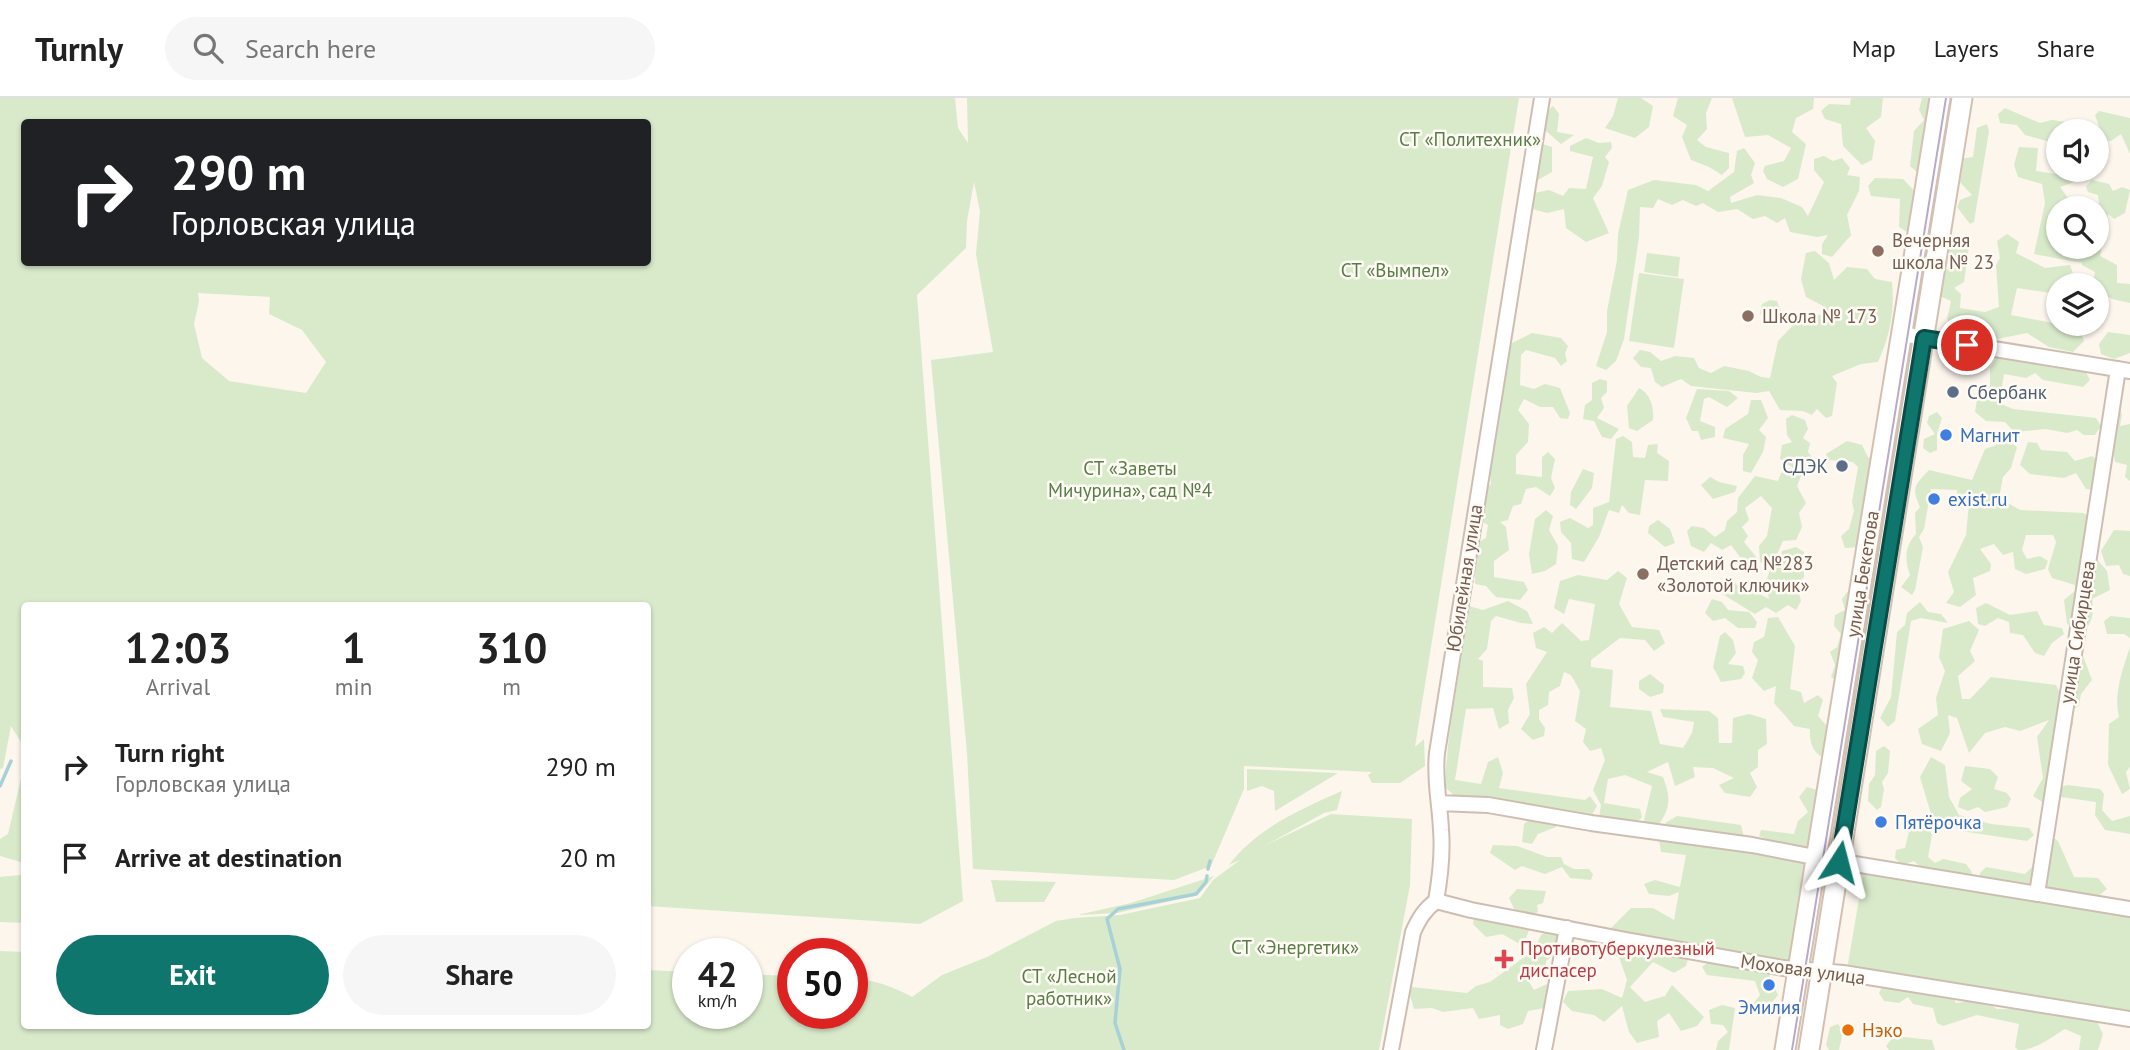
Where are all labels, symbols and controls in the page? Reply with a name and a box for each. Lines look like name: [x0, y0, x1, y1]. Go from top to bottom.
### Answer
search box: [165, 17, 655, 80]
text: Turnly: [35, 27, 123, 70]
icon: search: [189, 29, 227, 67]
text: Search here: [245, 32, 376, 65]
text: Map: [1852, 33, 1896, 64]
text: Layers: [1934, 33, 1999, 64]
text: Share: [2037, 33, 2095, 64]
map controls: [2046, 119, 2109, 336]
button: sound: [2046, 119, 2109, 182]
park label: СТ «Политехник»: [1399, 127, 1541, 151]
text: 290 m: [171, 140, 306, 204]
icon: right: [56, 147, 147, 238]
button: search: [2046, 196, 2109, 259]
text: Горловская улица: [171, 202, 416, 244]
place label: Вечерняя школа № 23: [1892, 228, 1994, 274]
marker: Вечерняя школа № 23: [1870, 243, 1886, 259]
park label: СТ «Вымпел»: [1341, 258, 1449, 282]
button: layers: [2046, 273, 2109, 336]
place label: Школа № 173: [1762, 304, 1877, 328]
marker: Школа № 173: [1740, 308, 1756, 324]
pin: [1937, 315, 1997, 375]
icon: arrive: [1948, 326, 1986, 364]
place label: Сбербанк: [1967, 380, 2047, 404]
marker: Сбербанк: [1945, 384, 1961, 400]
place label: Магнит: [1960, 423, 2020, 447]
marker: Магнит: [1938, 427, 1954, 443]
place label: СДЭК: [1782, 454, 1828, 478]
park label: СТ «Заветы Мичурина», сад №4: [1048, 456, 1212, 502]
marker: СДЭК: [1834, 458, 1850, 474]
place label: exist.ru: [1948, 487, 2008, 511]
marker: exist.ru: [1926, 491, 1942, 507]
street label: Юбилейная улица: [1440, 502, 1488, 654]
street label: улица Бекетова: [1840, 509, 1884, 639]
place label: Детский сад №283 «Золотой ключик»: [1657, 551, 1814, 597]
street label: улица Сибирцева: [2054, 559, 2100, 705]
marker: Детский сад №283 «Золотой ключик»: [1635, 566, 1651, 582]
text: 12:03: [125, 620, 231, 675]
text: 1: [342, 620, 365, 675]
text: 310: [476, 620, 547, 675]
text: Arrival: [146, 672, 210, 701]
text: min: [335, 672, 372, 701]
text: m: [502, 672, 521, 701]
text: Turn right: [115, 736, 224, 769]
icon: right: [56, 748, 94, 786]
text: 290 m: [545, 750, 616, 783]
text: Горловская улица: [115, 769, 291, 798]
place label: Пятёрочка: [1895, 810, 1982, 834]
marker: Пятёрочка: [1873, 814, 1889, 830]
position arrow: [1802, 825, 1876, 899]
icon: arrive: [56, 839, 94, 877]
text: Arrive at destination: [115, 841, 342, 874]
text: 20 m: [560, 841, 616, 874]
button: Exit: [56, 935, 329, 1015]
button: Share: [343, 935, 616, 1015]
park label: СТ «Энергетик»: [1231, 935, 1359, 959]
place label: Противотуберкулезный диспасер: [1520, 936, 1715, 982]
speed limit sign: 50: [777, 938, 868, 1029]
street label: Моховая улица: [1739, 948, 1867, 990]
marker: Противотуберкулезный диспасер: [1494, 949, 1514, 969]
text: 42: [698, 951, 737, 997]
park label: СТ «Лесной работник»: [1021, 964, 1117, 1010]
marker: Эмилия: [1761, 977, 1777, 993]
text: km/h: [698, 989, 737, 1012]
place label: Эмилия: [1738, 995, 1800, 1019]
place label: Нэко: [1862, 1018, 1903, 1042]
marker: Нэко: [1840, 1022, 1856, 1038]

